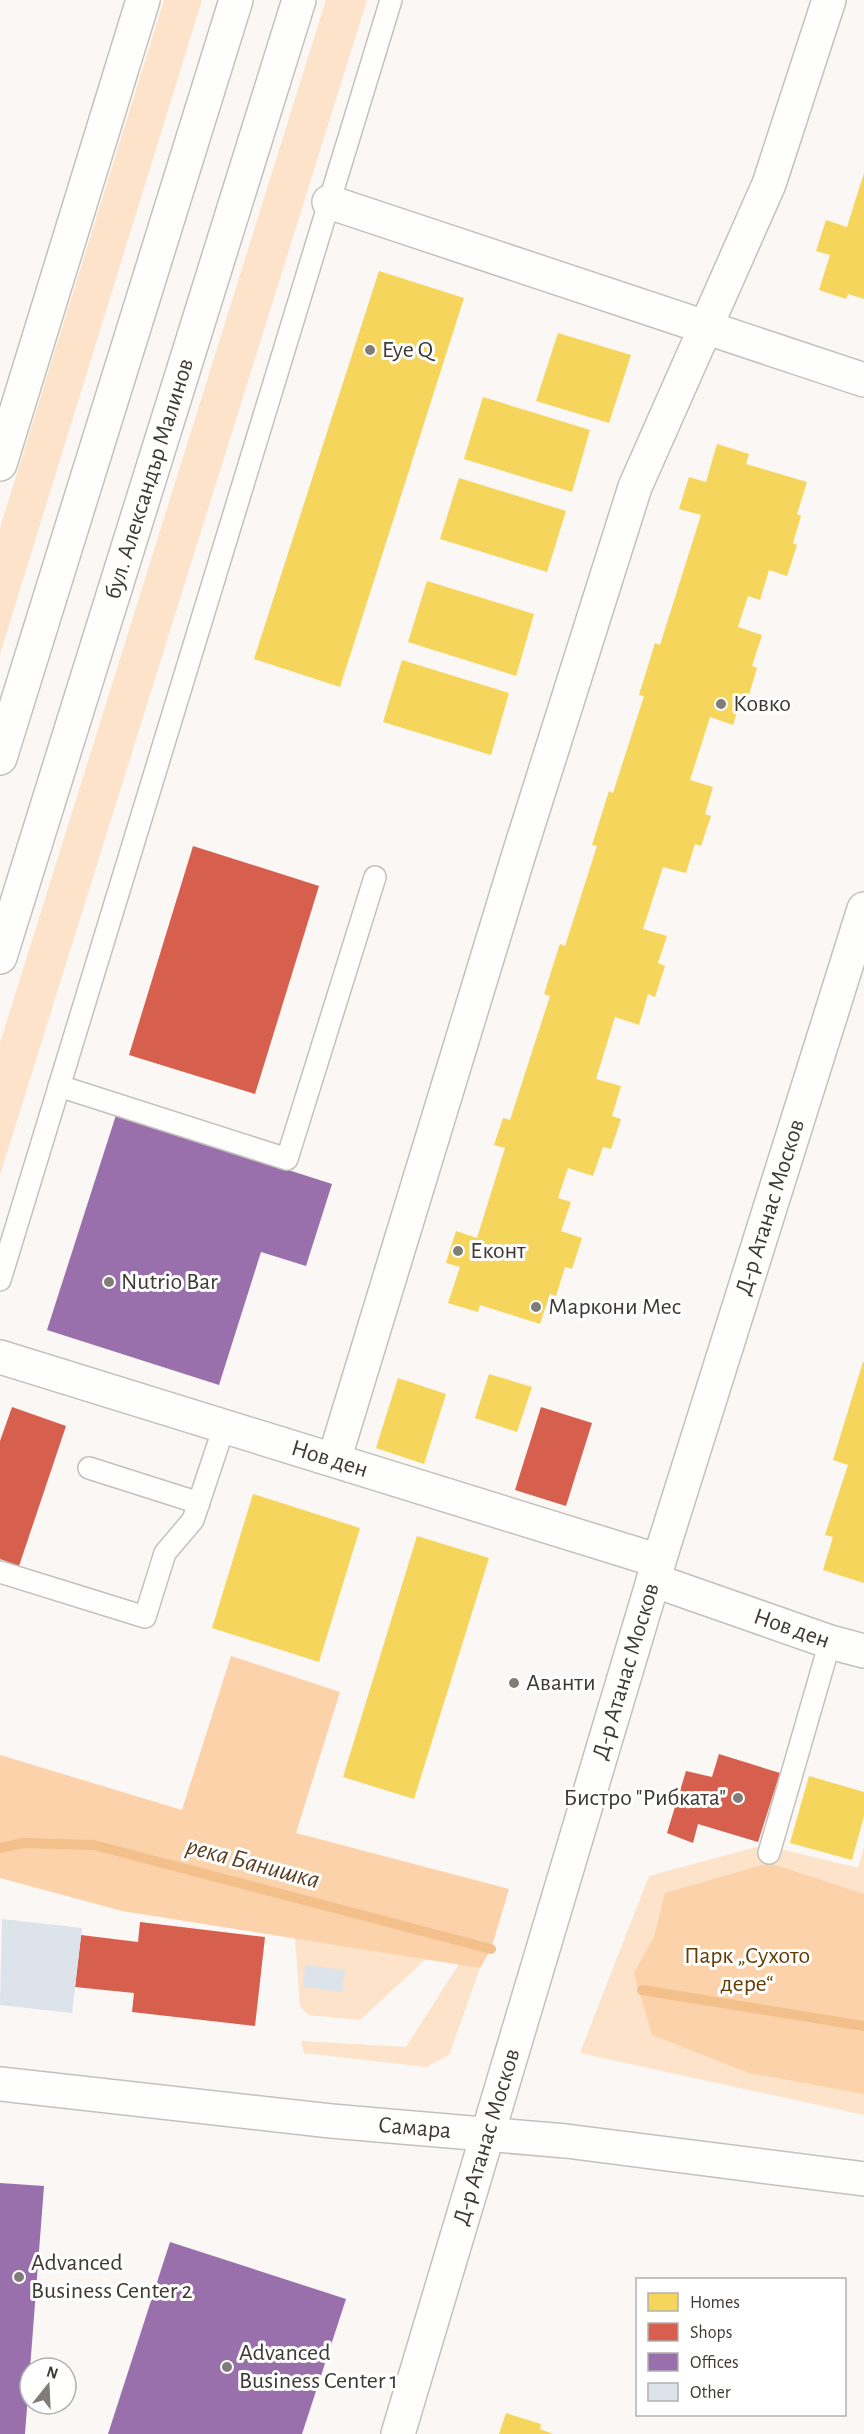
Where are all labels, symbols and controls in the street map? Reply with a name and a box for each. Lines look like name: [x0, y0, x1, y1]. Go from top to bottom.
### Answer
place label: Eye Q: [382, 338, 436, 362]
marker: Eye Q: [363, 343, 377, 357]
street label: бул. Александър Малинов: [101, 356, 198, 602]
place label: Ковко: [733, 692, 791, 716]
marker: Ковко: [714, 697, 728, 711]
street label: Д-р Атанас Москов: [731, 1116, 809, 1298]
place label: Еконт: [470, 1239, 526, 1263]
marker: Еконт: [451, 1244, 465, 1258]
place label: Nutrio Bar: [121, 1270, 218, 1294]
marker: Nutrio Bar: [102, 1275, 116, 1289]
place label: Маркони Мес: [548, 1295, 682, 1319]
marker: Маркони Мес: [529, 1300, 543, 1314]
street label: Нов ден: [288, 1436, 371, 1482]
street label: Д-р Атанас Москов: [588, 1580, 664, 1762]
street label: Нов ден: [750, 1604, 833, 1653]
place label: Аванти: [526, 1671, 596, 1695]
marker: Аванти: [507, 1676, 521, 1690]
place label: Бистро "Рибката": [563, 1786, 726, 1810]
marker: Бистро "Рибката": [731, 1791, 745, 1805]
water label: река Банишка: [184, 1833, 322, 1893]
park label: Парк „Сухото дере“: [684, 1944, 810, 1996]
street label: Д-р Атанас Москов: [449, 2046, 524, 2228]
street label: Самара: [377, 2113, 452, 2143]
place label: Advanced Business Center 2: [31, 2251, 193, 2303]
marker: Advanced Business Center 2: [12, 2270, 26, 2284]
legend: [636, 2278, 846, 2416]
text: Homes: [690, 2294, 740, 2312]
text: Shops: [690, 2324, 732, 2342]
place label: Advanced Business Center 1: [239, 2341, 398, 2393]
text: Offices: [690, 2354, 739, 2372]
north arrow: [18, 2356, 78, 2416]
marker: Advanced Business Center 1: [220, 2360, 234, 2374]
text: N: [45, 2363, 60, 2382]
text: Other: [690, 2384, 731, 2402]

